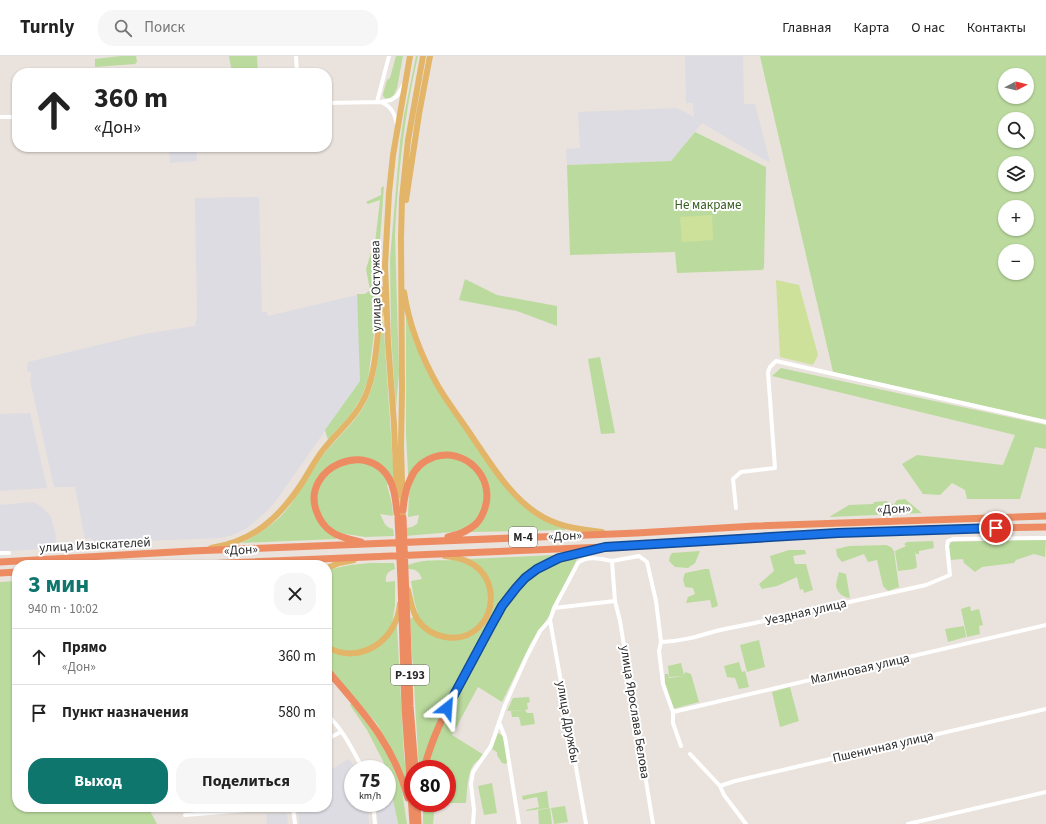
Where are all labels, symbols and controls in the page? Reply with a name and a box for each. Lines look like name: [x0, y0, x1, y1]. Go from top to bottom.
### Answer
search box: [98, 10, 378, 46]
text: Turnly: [20, 14, 74, 41]
icon: search: [112, 17, 134, 39]
text: Поиск: [144, 17, 185, 38]
text: Главная: [782, 18, 831, 38]
text: Карта: [853, 18, 889, 38]
text: О нас: [911, 18, 945, 38]
text: Контакты: [967, 18, 1026, 38]
north arrow: [998, 68, 1034, 104]
map controls: [998, 68, 1034, 280]
text: 360 m: [94, 78, 168, 118]
icon: ahead: [28, 84, 80, 136]
button: search: [998, 112, 1034, 148]
text: «Дон»: [94, 115, 141, 140]
button: layers: [998, 156, 1034, 192]
park label: Не макраме: [674, 196, 742, 214]
button: +: [998, 200, 1034, 236]
street label: улица Остужева: [366, 240, 386, 332]
button: −: [998, 244, 1034, 280]
street label: «Дон»: [877, 499, 911, 519]
pin: [979, 511, 1013, 545]
icon: arrive: [985, 517, 1007, 539]
street label: «Дон»: [548, 526, 582, 546]
road number: М-4: [509, 527, 537, 547]
street label: улица Изыскателей: [39, 533, 151, 557]
street label: «Дон»: [224, 540, 258, 560]
text: 3 мин: [28, 567, 89, 602]
button: close: [274, 573, 316, 615]
street label: Уездная улица: [764, 594, 848, 630]
text: 940 m · 10:02: [28, 600, 98, 618]
text: Прямо: [62, 637, 107, 658]
street label: улица Ярослава Белова: [616, 644, 654, 780]
icon: ahead: [28, 646, 50, 668]
text: 360 m: [278, 646, 316, 667]
street label: Малиновая улица: [809, 649, 911, 689]
text: «Дон»: [62, 658, 96, 676]
road number: Р-193: [391, 665, 429, 685]
street label: улица Дружбы: [552, 680, 584, 764]
position arrow: [426, 687, 468, 729]
icon: arrive: [28, 702, 50, 724]
text: Пункт назначения: [62, 702, 189, 723]
text: 580 m: [278, 702, 316, 723]
street label: Пшеничная улица: [831, 727, 935, 767]
button: Выход: [28, 758, 168, 804]
button: Поделиться: [176, 758, 316, 804]
speed limit sign: 80: [404, 760, 456, 812]
text: 75: [359, 767, 381, 795]
text: km/h: [359, 789, 381, 803]

